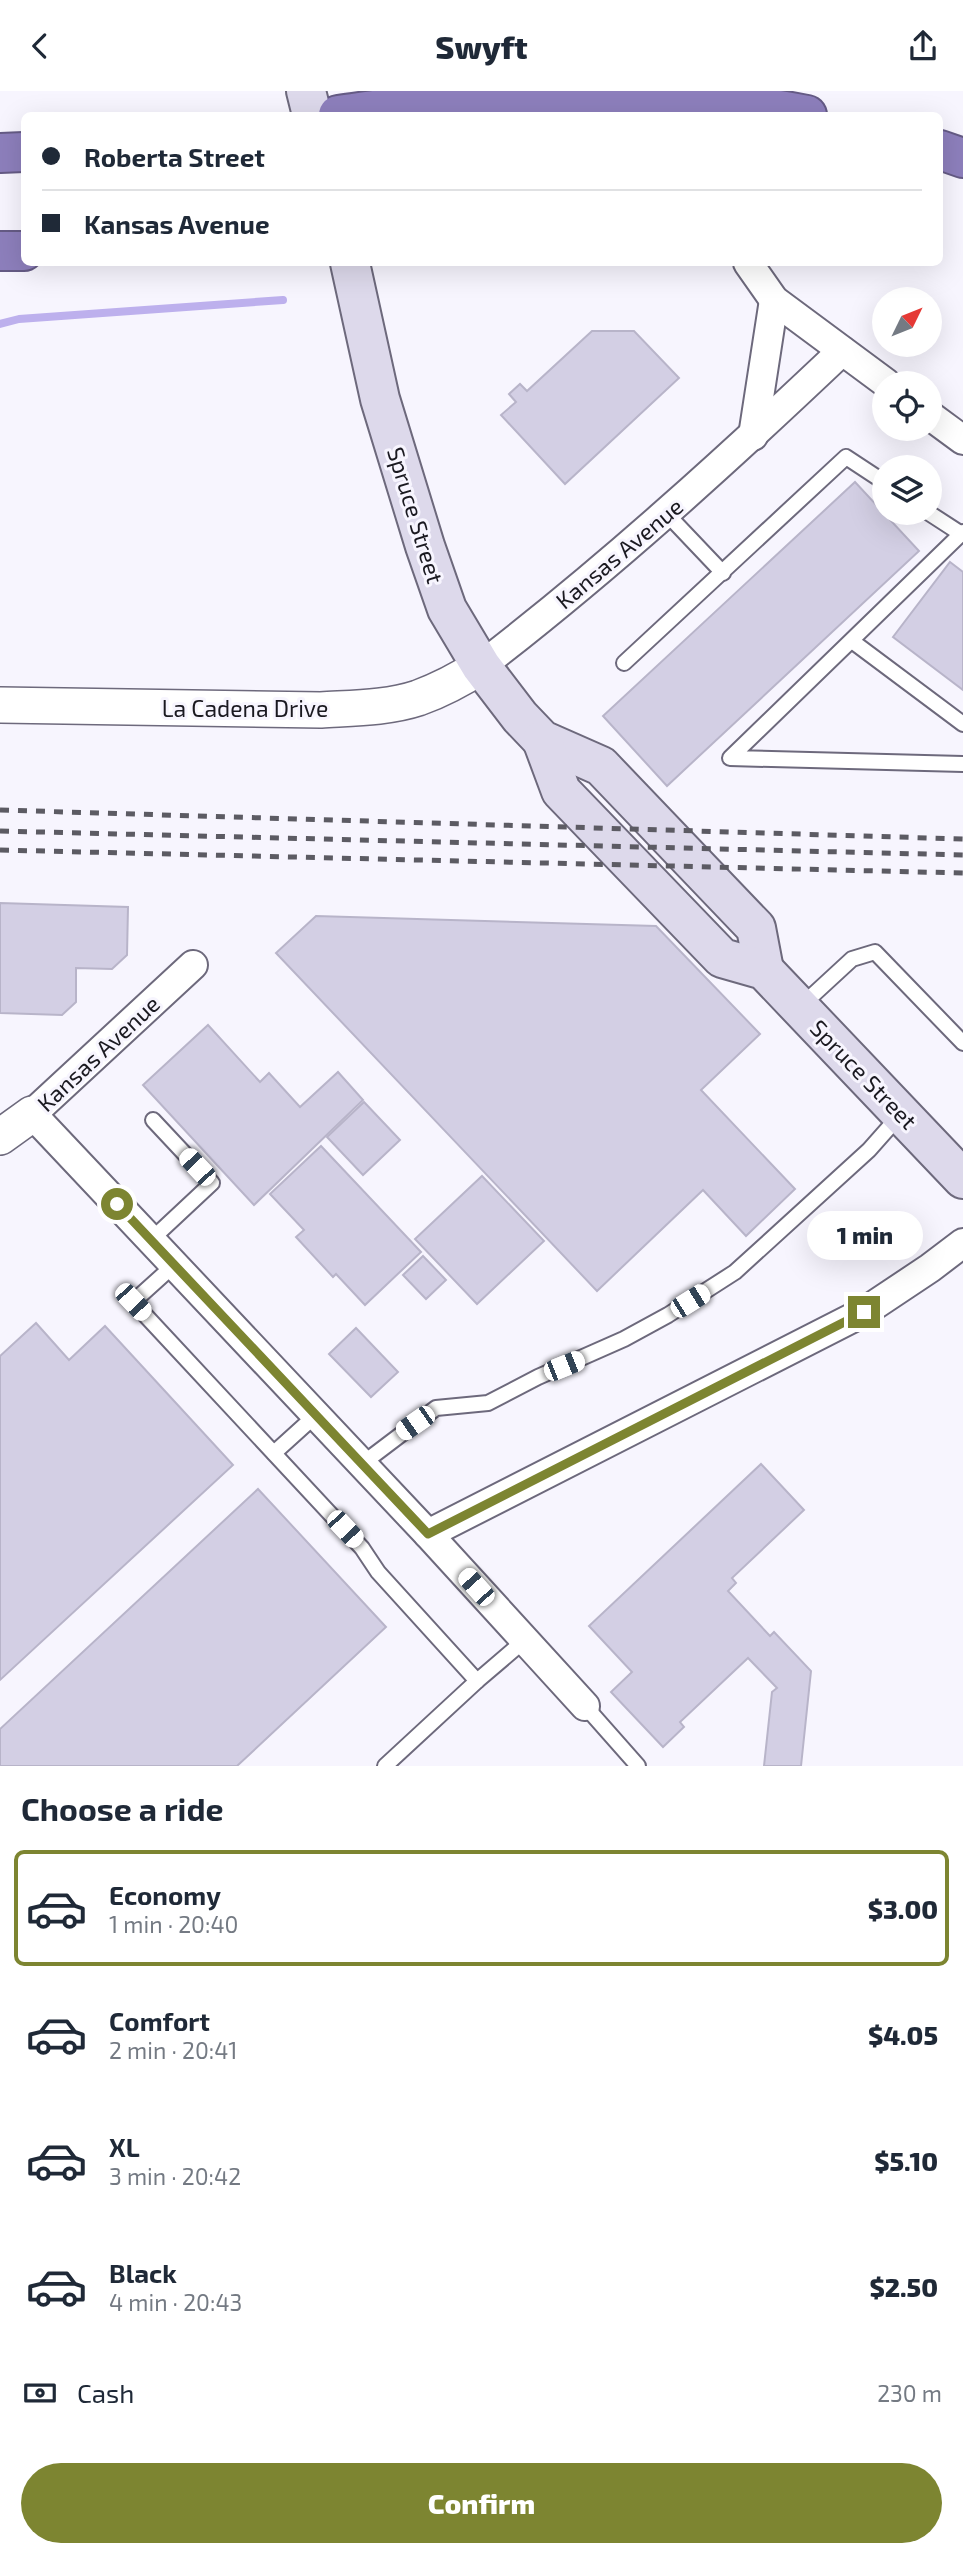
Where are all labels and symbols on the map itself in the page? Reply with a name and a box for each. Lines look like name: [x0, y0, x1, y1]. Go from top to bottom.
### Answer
north arrow: [872, 287, 942, 357]
street label: Spruce Street: [382, 443, 450, 587]
street label: Kansas Avenue: [550, 492, 688, 614]
street label: La Cadena Drive: [162, 694, 328, 722]
street label: Kansas Avenue: [31, 989, 165, 1117]
street label: Spruce Street: [805, 1014, 923, 1135]
car: [175, 1144, 220, 1190]
route start: [101, 1188, 133, 1220]
callout: 1 min: [806, 1211, 922, 1259]
car: [111, 1279, 156, 1325]
car: [667, 1281, 714, 1321]
route end: [848, 1296, 880, 1328]
car: [541, 1348, 588, 1384]
car: [392, 1402, 439, 1444]
car: [323, 1506, 368, 1552]
car: [455, 1564, 498, 1610]

